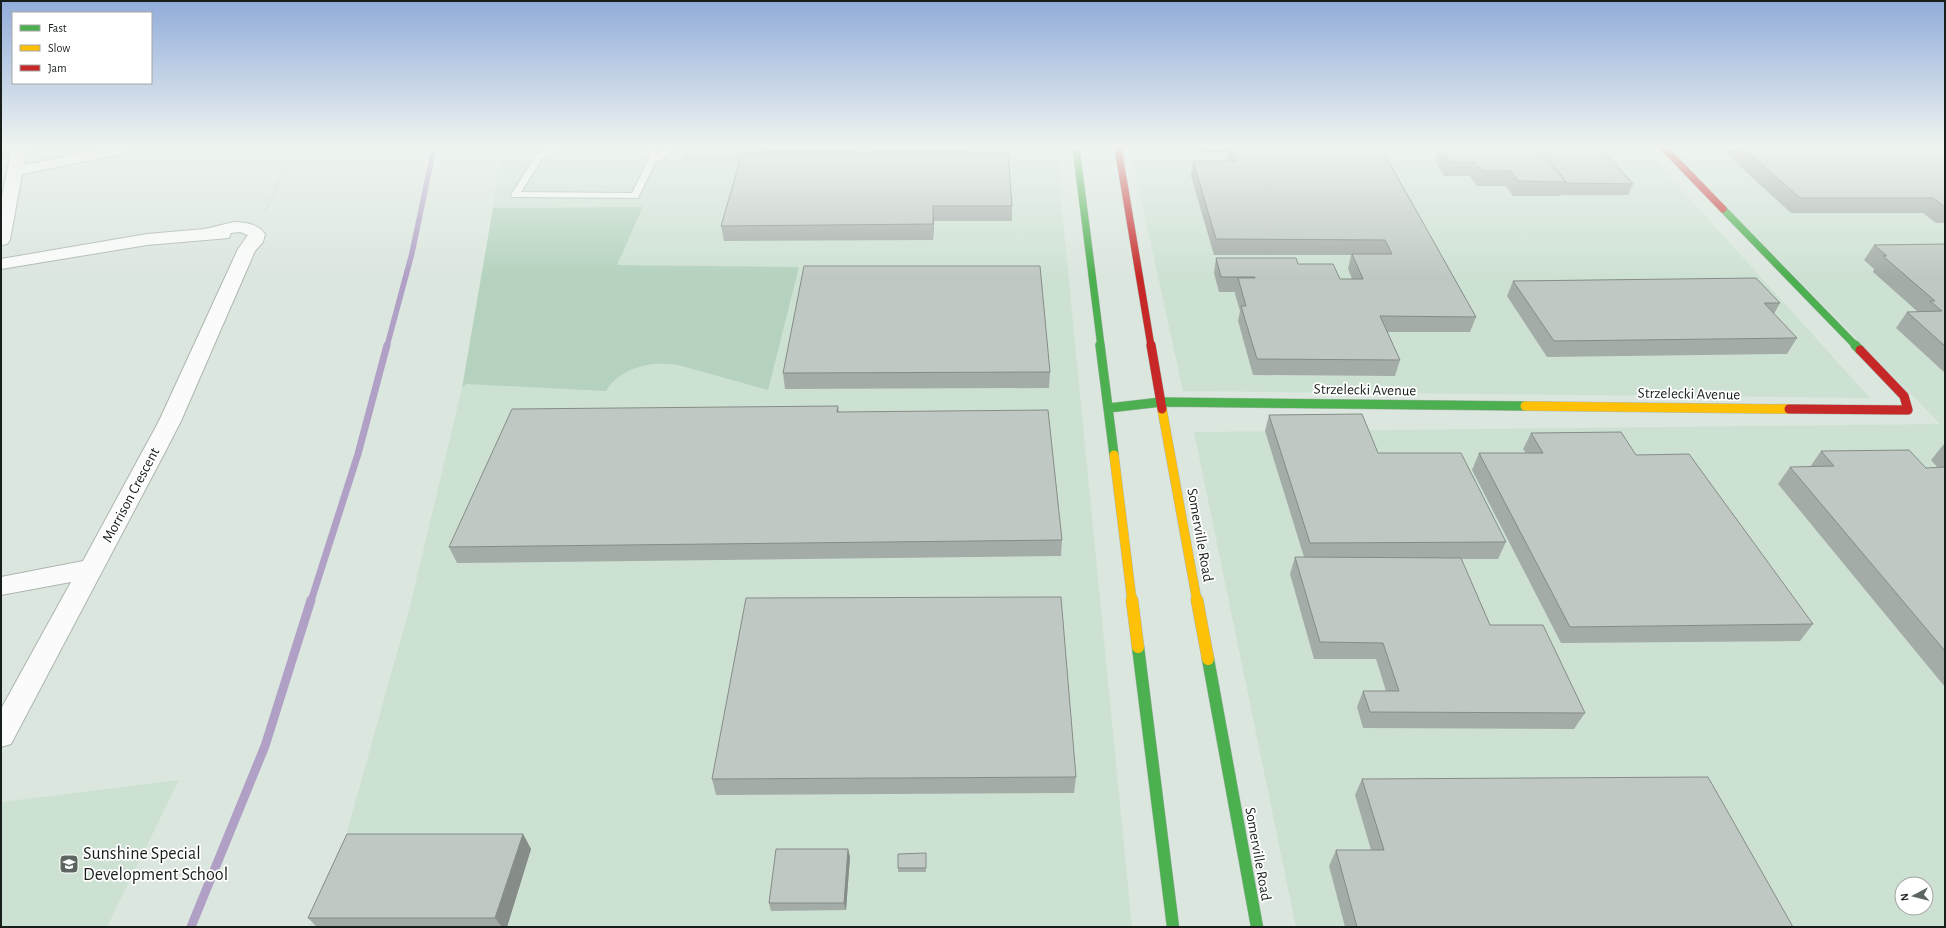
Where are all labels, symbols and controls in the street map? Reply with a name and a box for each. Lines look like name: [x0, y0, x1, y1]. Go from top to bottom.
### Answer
legend: [12, 12, 152, 84]
text: Fast: [48, 22, 67, 34]
text: Slow: [48, 42, 70, 54]
text: Jam: [48, 62, 67, 74]
street label: Strzelecki Avenue: [1314, 382, 1417, 398]
street label: Strzelecki Avenue: [1638, 386, 1741, 402]
street label: Morrison Crescent: [100, 445, 162, 545]
street label: Somerville Road: [1184, 487, 1216, 583]
street label: Somerville Road: [1242, 806, 1274, 902]
place label: Sunshine Special Development School: [83, 845, 228, 884]
school or university icon: Sunshine Special Development School: [58, 853, 80, 875]
north arrow: [1894, 876, 1934, 916]
text: N: [1899, 893, 1910, 902]

